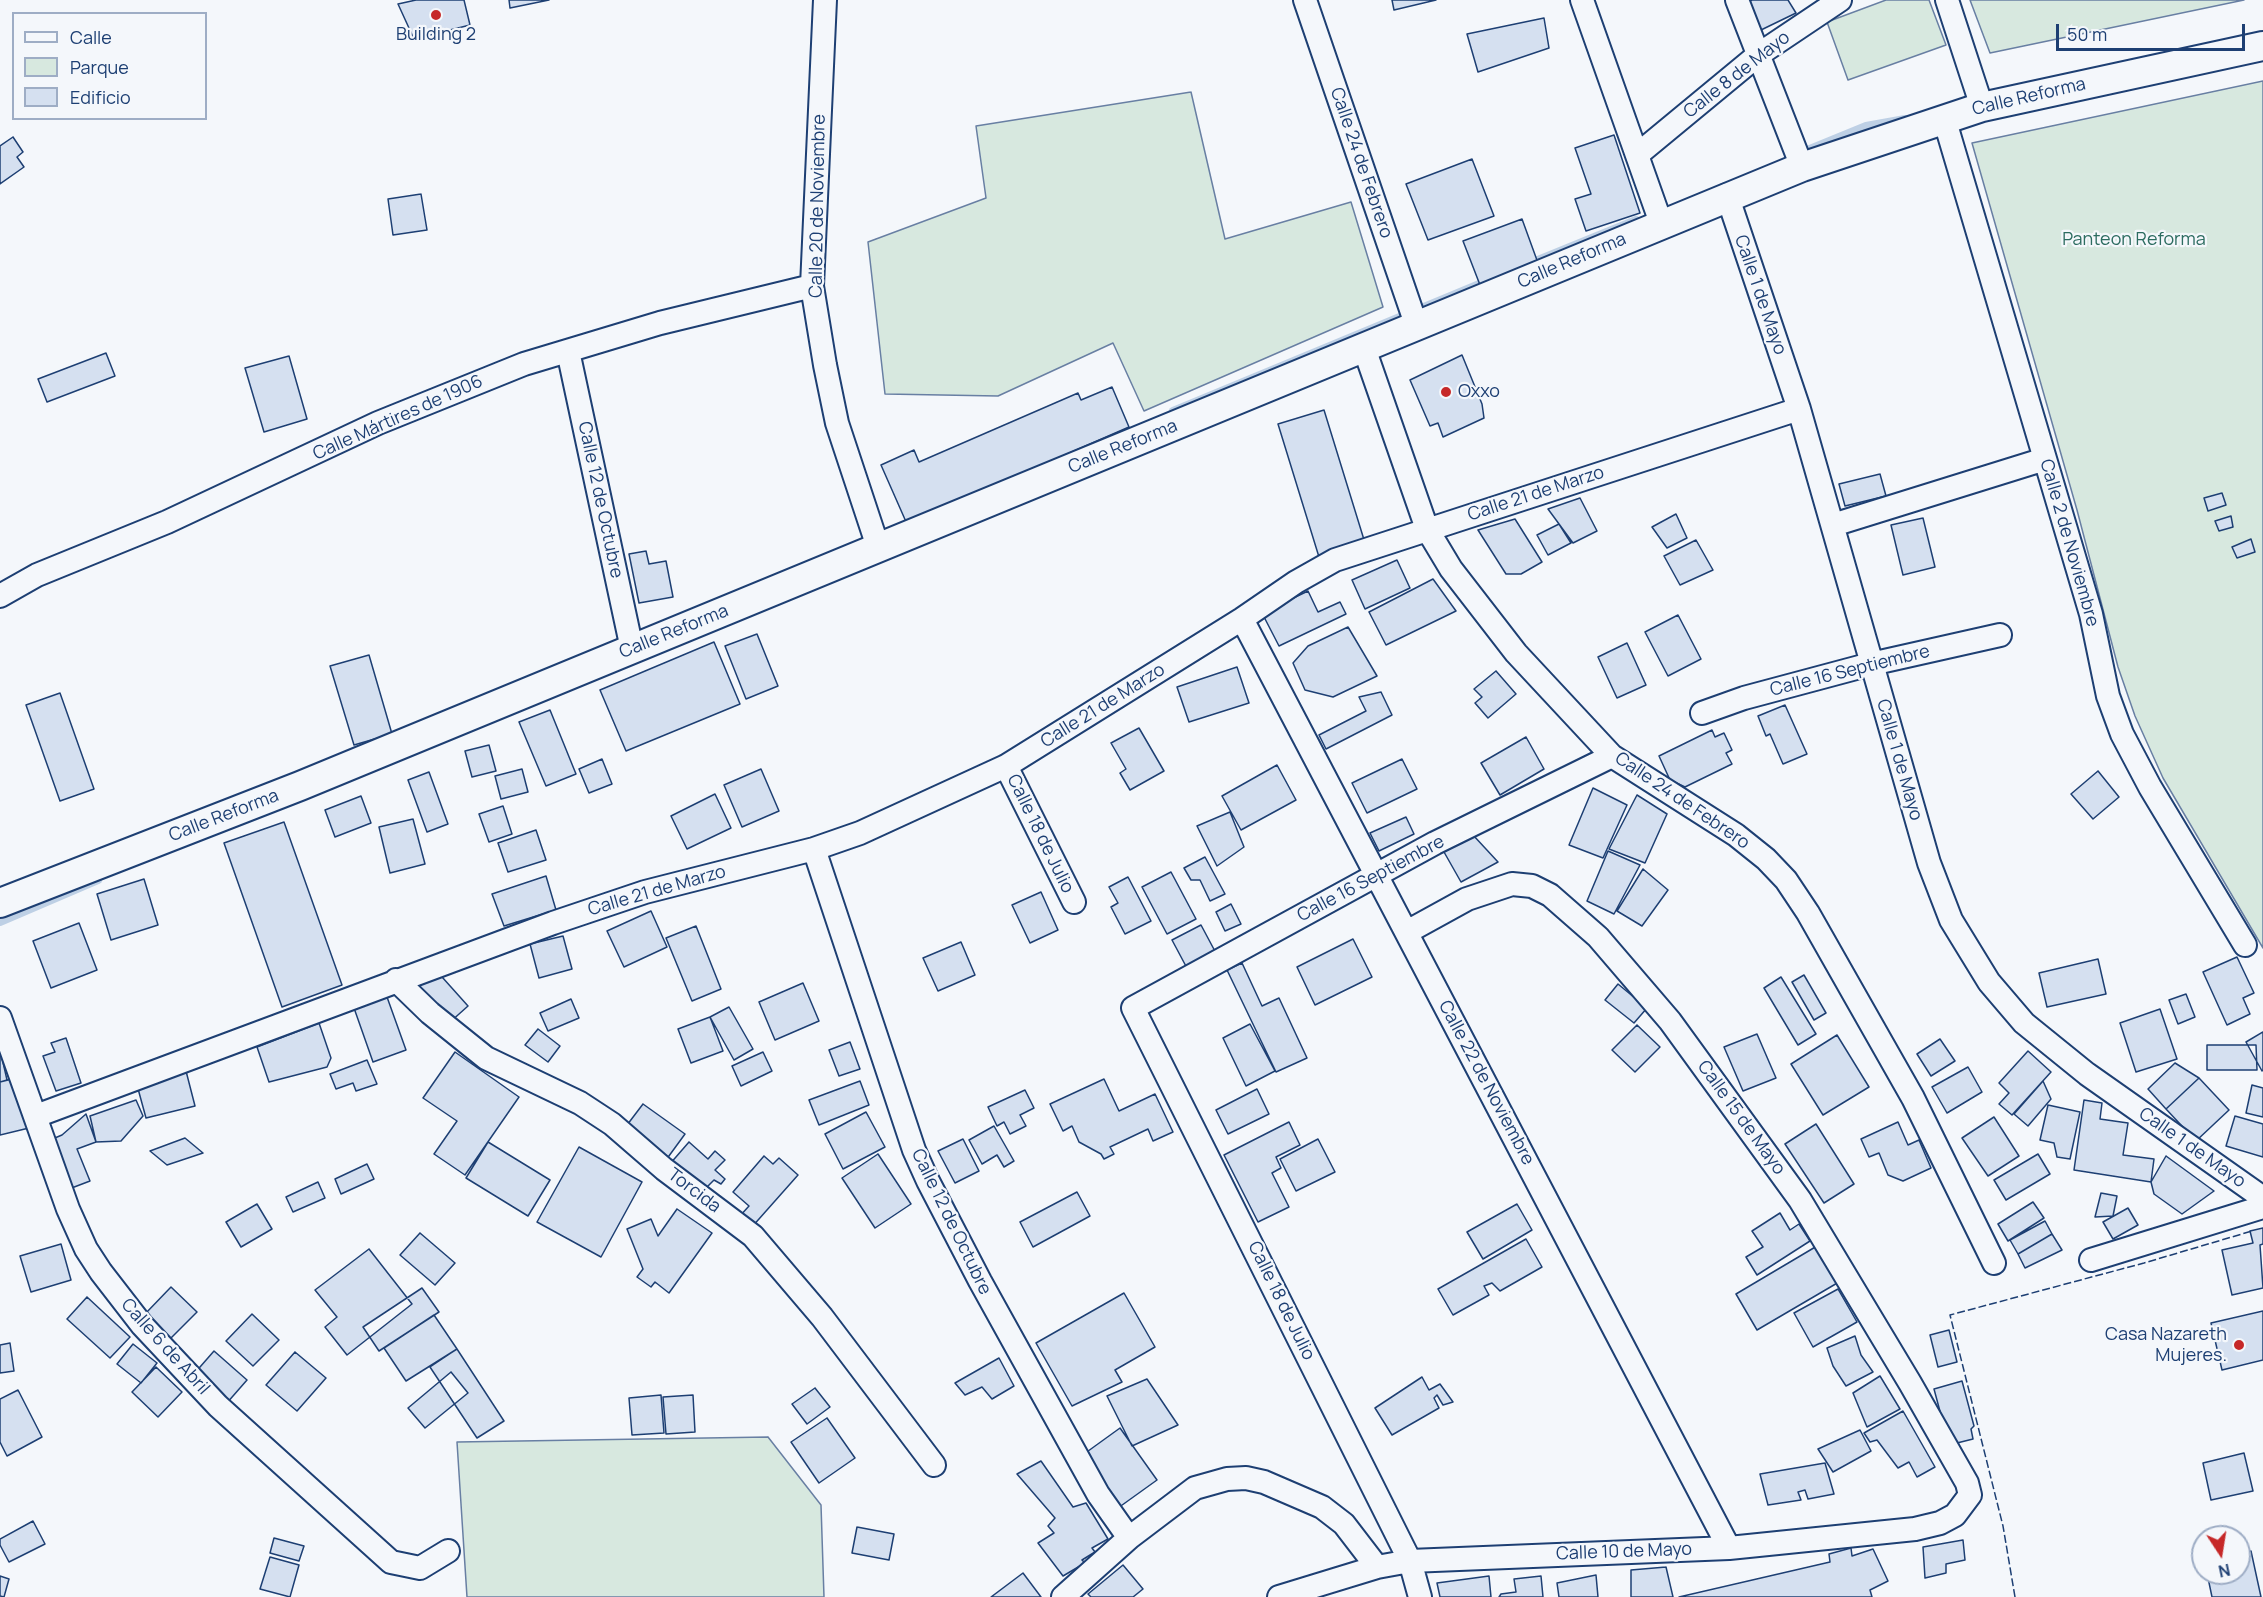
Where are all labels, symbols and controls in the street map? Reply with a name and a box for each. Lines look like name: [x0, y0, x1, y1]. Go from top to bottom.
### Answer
marker: Building 2: [429, 8, 443, 22]
legend: [12, 12, 207, 120]
scale bar: [2059, 12, 2248, 50]
text: 50 m: [2067, 22, 2107, 46]
place label: Building 2: [396, 24, 476, 46]
text: Calle: [70, 25, 112, 49]
street label: Calle 8 de Mayo: [1680, 27, 1794, 123]
text: Parque: [70, 55, 129, 79]
street label: Calle Reforma: [1970, 73, 2088, 121]
text: Edificio: [70, 85, 131, 109]
street label: Calle 24 de Febrero: [1325, 85, 1397, 241]
street label: Calle 20 de Noviembre: [806, 114, 830, 298]
street label: Calle Reforma: [1515, 228, 1629, 294]
park label: Panteon Reforma: [2062, 229, 2206, 251]
street label: Calle 1 de Mayo: [1729, 232, 1791, 358]
street label: Calle Mártires de 1906: [310, 371, 486, 465]
place label: Oxxo: [1458, 381, 1500, 403]
marker: Oxxo: [1439, 385, 1453, 399]
street label: Calle Reforma: [1065, 415, 1181, 479]
street label: Calle 12 de Octubre: [573, 420, 627, 580]
street label: Calle 2 de Noviembre: [2035, 457, 2103, 629]
street label: Calle 21 de Marzo: [1465, 462, 1607, 526]
street label: Calle Reforma: [616, 600, 732, 664]
street label: Calle 16 Septiembre: [1768, 641, 1932, 701]
street label: Calle 21 de Marzo: [1037, 659, 1169, 753]
street label: Calle 1 de Mayo: [1871, 697, 1927, 823]
street label: Calle 24 de Febrero: [1610, 748, 1754, 854]
street label: Calle 18 de Julio: [1002, 771, 1078, 897]
street label: Calle Reforma: [166, 785, 282, 847]
street label: Calle 16 Septiembre: [1294, 831, 1448, 927]
street label: Calle 21 de Marzo: [586, 861, 728, 921]
street label: Calle 22 de Noviembre: [1433, 997, 1539, 1169]
street label: Calle 15 de Mayo: [1692, 1057, 1790, 1179]
street label: Calle 1 de Mayo: [2135, 1103, 2249, 1193]
street label: Calle 12 de Octubre: [906, 1146, 996, 1298]
street label: Torcida: [663, 1164, 725, 1218]
street label: Calle 18 de Julio: [1243, 1238, 1319, 1364]
street label: Calle 6 de Abril: [116, 1294, 214, 1400]
place label: Casa Nazareth Mujeres.: [2105, 1324, 2227, 1366]
marker: Casa Nazareth Mujeres.: [2232, 1338, 2246, 1352]
north arrow: [2191, 1525, 2251, 1585]
street label: Calle 10 de Mayo: [1556, 1539, 1692, 1565]
text: N: [2216, 1559, 2232, 1583]

